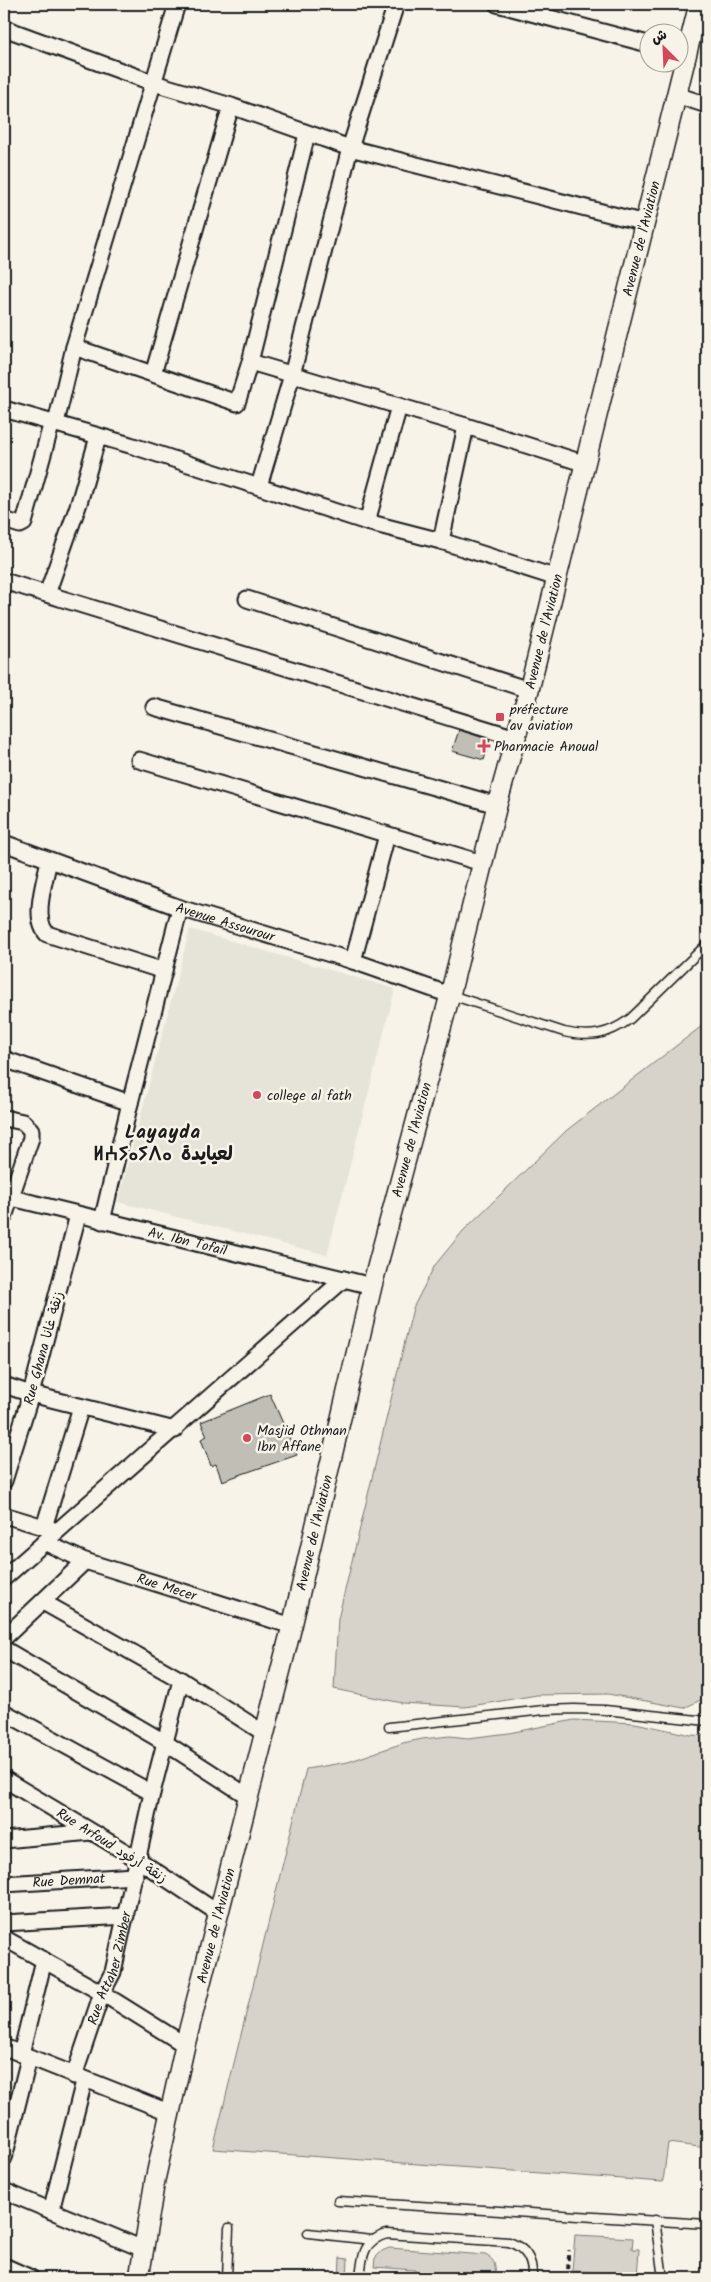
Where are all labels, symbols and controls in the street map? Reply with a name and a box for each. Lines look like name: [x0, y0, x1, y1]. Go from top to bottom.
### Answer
north arrow: [638, 22, 688, 72]
text: ش: [648, 24, 671, 50]
street label: Avenue de l'Aviation: [617, 179, 667, 299]
street label: Avenue de l'Aviation: [520, 572, 569, 692]
place label: préfecture av aviation: [509, 699, 573, 737]
marker: préfecture av aviation: [494, 711, 506, 723]
place label: Pharmacie Anoual: [494, 736, 599, 758]
marker: Pharmacie Anoual: [478, 740, 490, 752]
street label: Avenue Assourour: [173, 897, 279, 949]
street label: Avenue de l'Aviation: [386, 1080, 438, 1200]
place label: college al fath: [267, 1085, 352, 1107]
marker: college al fath: [251, 1089, 263, 1101]
district label: Layayda ⵍⵄⵢⴰⵢⴷⴰ لعيايدة: [93, 1118, 233, 1170]
street label: Av. Ibn Tofail: [146, 1222, 230, 1262]
street label: Rue Ghana زنقة غانا: [18, 1289, 70, 1408]
place label: Masjid Othman Ibn Affane: [257, 1420, 347, 1458]
marker: Masjid Othman Ibn Affane: [241, 1432, 253, 1444]
street label: Avenue de l'Aviation: [291, 1473, 339, 1593]
street label: Rue Mecer: [134, 1568, 200, 1608]
street label: Rue Arfoud زنقة أرفود: [52, 1803, 171, 1889]
street label: Avenue de l'Aviation: [191, 1866, 242, 1986]
street label: Rue Demnat: [32, 1868, 107, 1894]
street label: Rue Attaher Zimber: [82, 1908, 138, 2028]

